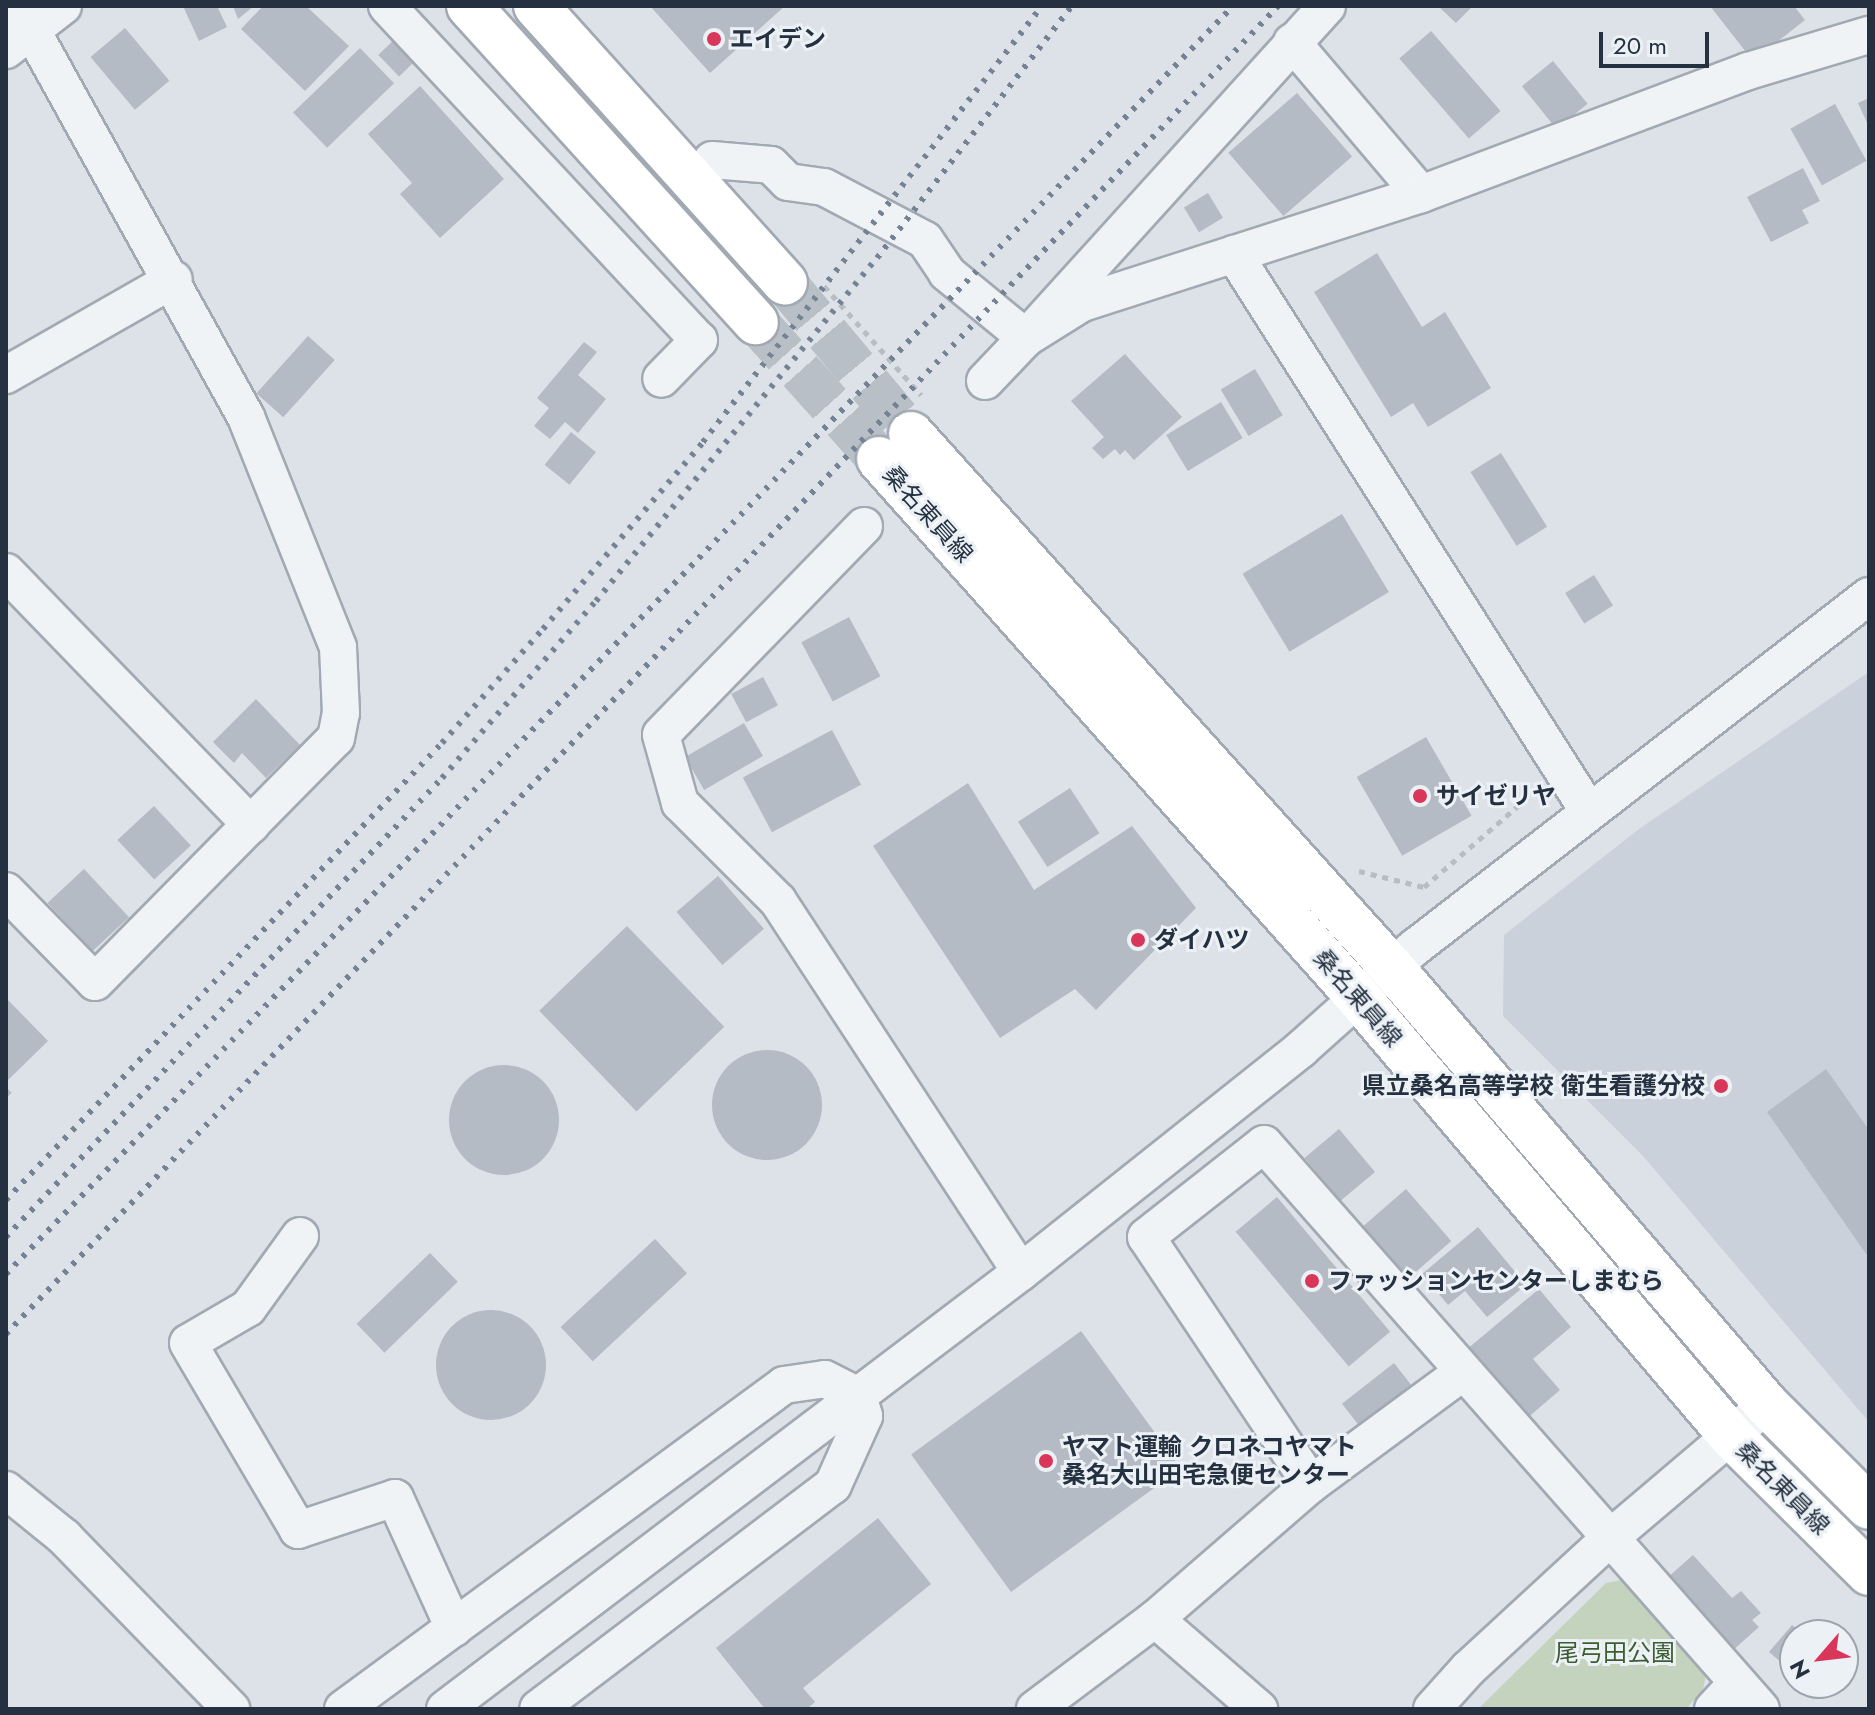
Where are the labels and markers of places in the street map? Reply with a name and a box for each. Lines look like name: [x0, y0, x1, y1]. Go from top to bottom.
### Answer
place label: エイデン: [730, 25, 826, 53]
marker: エイデン: [705, 30, 723, 48]
place label: サイゼリヤ: [1436, 782, 1556, 810]
marker: サイゼリヤ: [1411, 787, 1429, 805]
place label: ダイハツ: [1154, 926, 1250, 954]
marker: ダイハツ: [1129, 931, 1147, 949]
place label: 県立桑名高等学校 衛生看護分校: [1362, 1072, 1705, 1100]
marker: 県立桑名高等学校 衛生看護分校: [1712, 1077, 1730, 1095]
place label: ファッションセンターしまむら: [1328, 1267, 1664, 1295]
marker: ファッションセンターしまむら: [1303, 1272, 1321, 1290]
place label: ヤマト運輸 クロネコヤマト 桑名大山田宅急便センター: [1062, 1433, 1357, 1489]
marker: ヤマト運輸 クロネコヤマト 桑名大山田宅急便センター: [1037, 1452, 1055, 1470]

